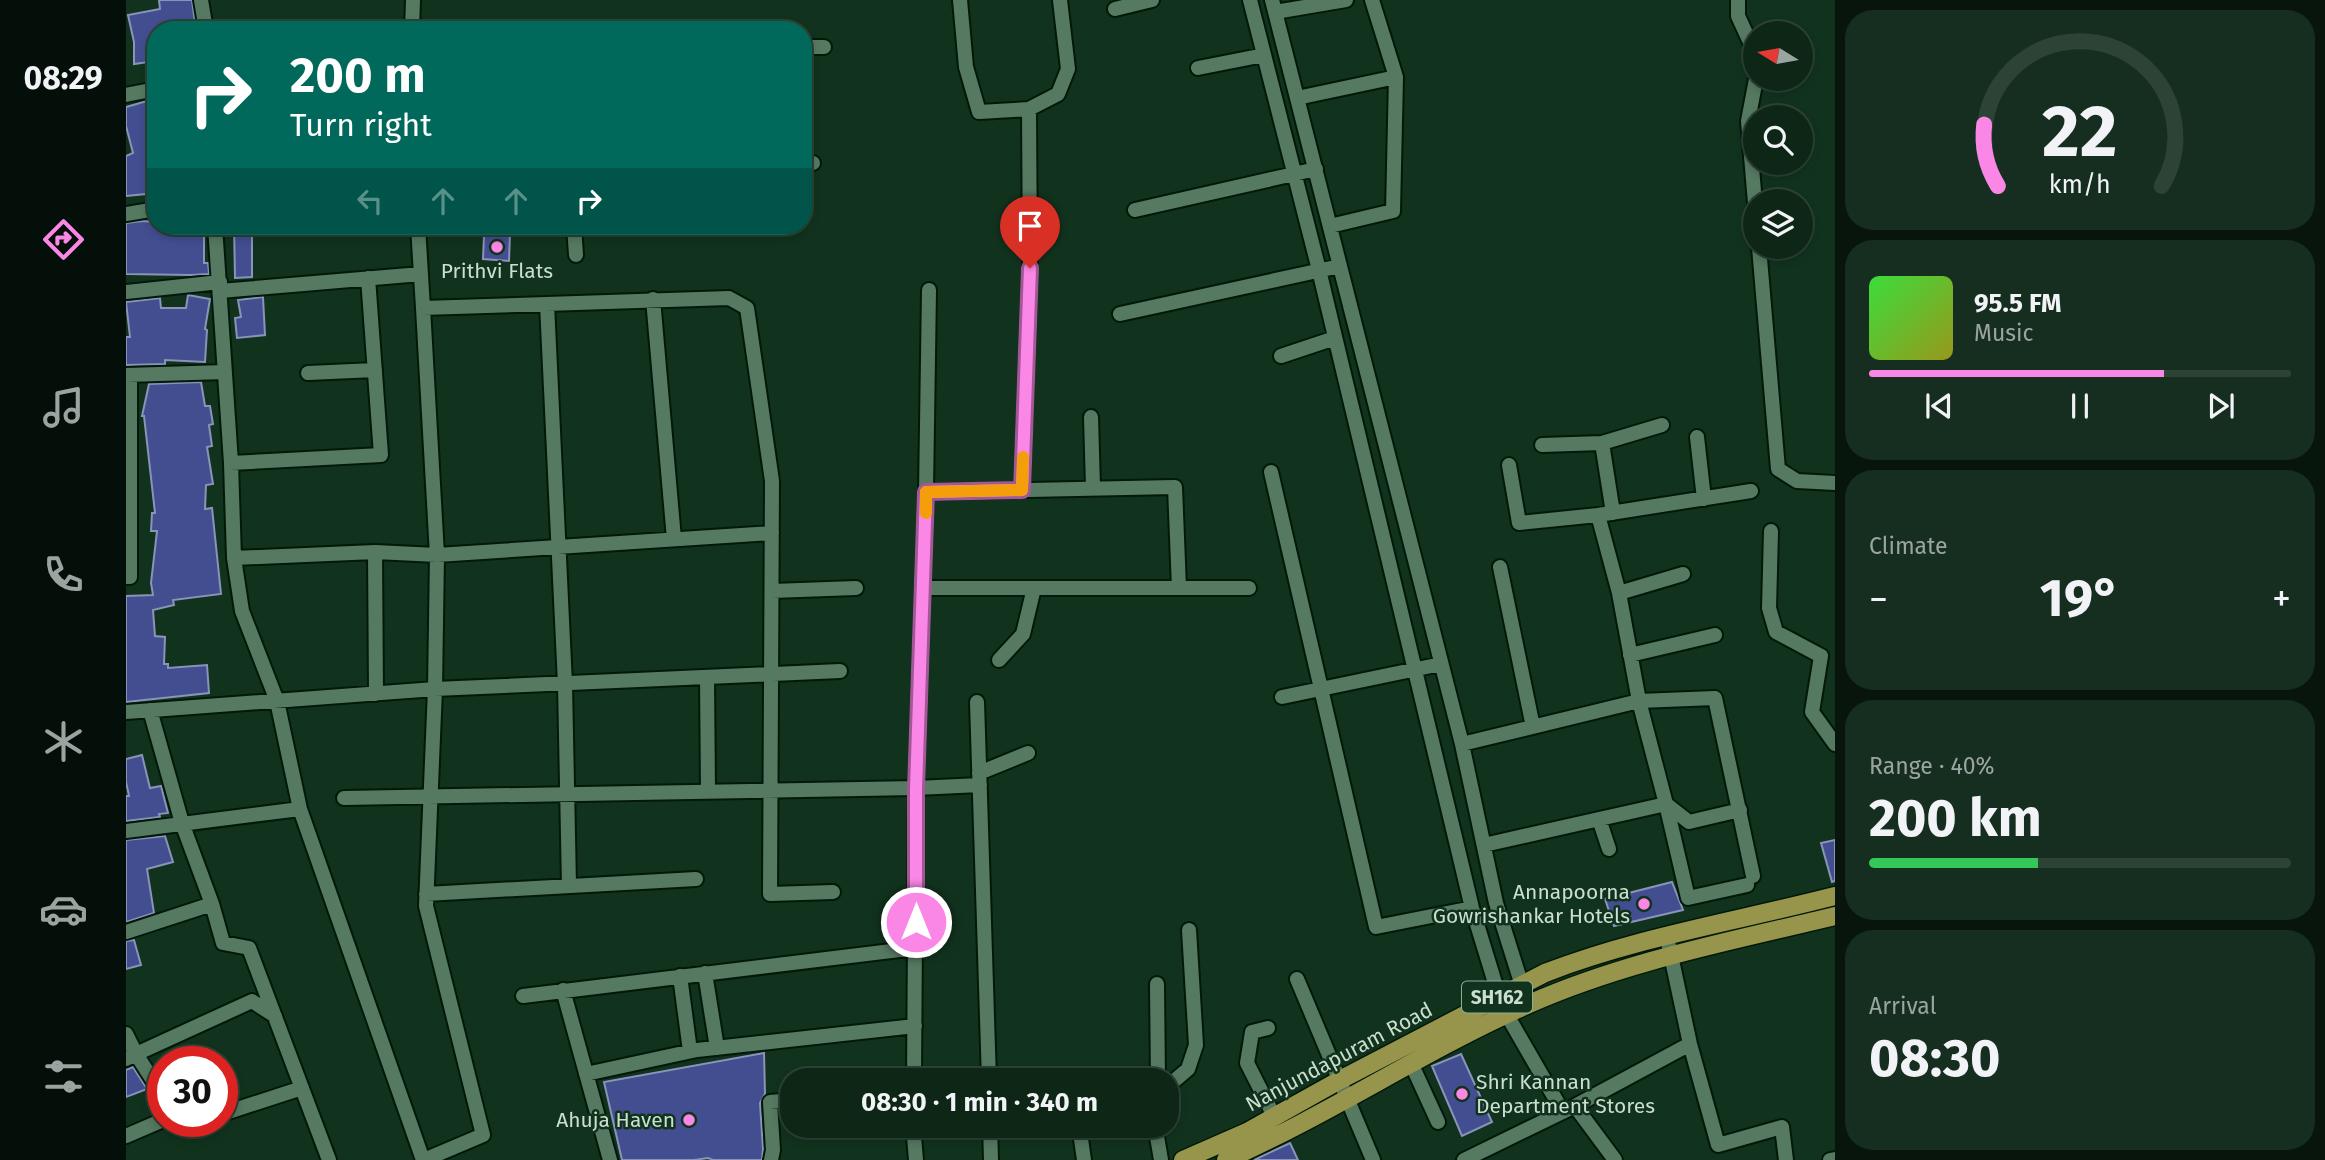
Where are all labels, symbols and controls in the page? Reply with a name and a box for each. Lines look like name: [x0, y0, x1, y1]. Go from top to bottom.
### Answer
north arrow: [1743, 21, 1813, 91]
map controls: [1743, 21, 1813, 259]
text: 200 m: [290, 46, 426, 105]
icon: right: [175, 49, 266, 140]
text: 08:29: [23, 59, 103, 97]
text: 22: [2042, 88, 2118, 175]
button: search: [1743, 105, 1813, 175]
text: Turn right: [290, 106, 432, 144]
text: km/h: [2049, 170, 2111, 200]
icon: left: [351, 182, 389, 220]
icon: ahead: [424, 182, 462, 220]
icon: ahead: [497, 182, 535, 220]
icon: right: [570, 182, 608, 220]
button: layers: [1743, 189, 1813, 259]
pin: [1000, 196, 1060, 268]
icon: arrive: [1011, 207, 1049, 245]
icon: directions: [39, 215, 88, 264]
marker: Prithvi Flats: [489, 239, 505, 255]
place label: Prithvi Flats: [441, 258, 553, 284]
text: 95.5 FM: [1974, 288, 2062, 319]
text: Music: [1974, 319, 2034, 347]
icon: music: [39, 383, 88, 432]
icon: previous: [1920, 387, 1958, 425]
icon: pause: [2061, 387, 2099, 425]
icon: next: [2202, 387, 2240, 425]
text: Climate: [1869, 532, 1948, 560]
icon: phone: [39, 550, 88, 599]
text: 19°: [2040, 567, 2120, 630]
text: −: [1869, 576, 1888, 622]
text: +: [2272, 576, 2291, 622]
icon: climate: [39, 717, 88, 766]
text: Range · 40%: [1869, 752, 1995, 780]
text: 200 km: [1869, 787, 2042, 850]
place label: Annapoorna Gowrishankar Hotels: [1433, 879, 1630, 929]
icon: car: [39, 885, 88, 934]
position arrow: [879, 885, 953, 959]
marker: Annapoorna Gowrishankar Hotels: [1636, 896, 1652, 912]
road number: SH162: [1462, 981, 1532, 1012]
text: Arrival: [1869, 992, 1936, 1020]
street label: Nanjundapuram Road: [1241, 997, 1437, 1117]
text: 08:30: [1869, 1027, 2000, 1090]
speed limit sign: 30: [147, 1046, 238, 1137]
icon: filters: [39, 1052, 88, 1101]
place label: Shri Kannan Department Stores: [1476, 1069, 1655, 1119]
marker: Shri Kannan Department Stores: [1454, 1086, 1470, 1102]
text: 08:30 · 1 min · 340 m: [861, 1087, 1098, 1118]
place label: Ahuja Haven: [556, 1107, 675, 1133]
marker: Ahuja Haven: [681, 1112, 697, 1128]

